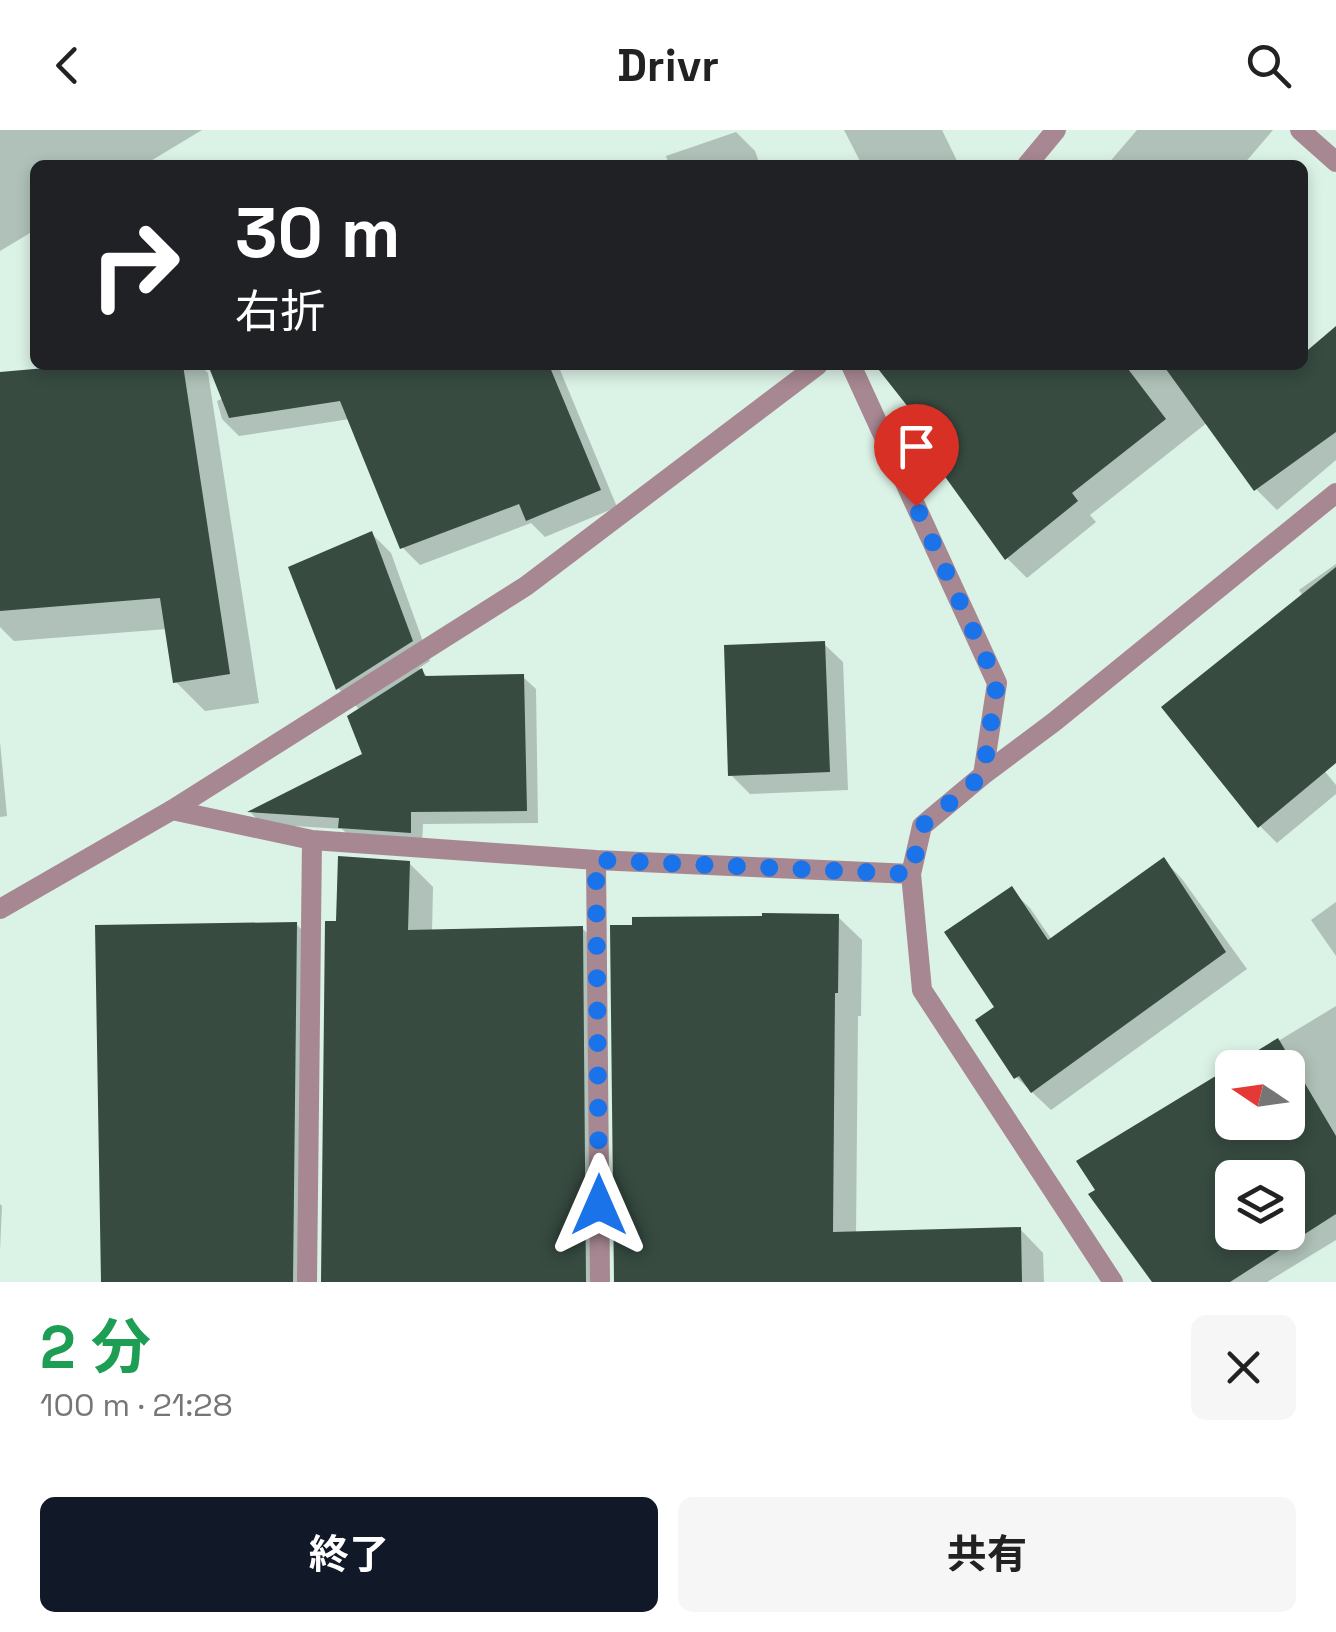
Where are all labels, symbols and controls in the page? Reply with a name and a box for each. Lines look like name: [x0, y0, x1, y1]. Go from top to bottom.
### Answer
text: Drivr: [617, 37, 719, 94]
icon: back: [40, 38, 95, 93]
icon: search: [1241, 38, 1296, 93]
text: 30 m: [235, 188, 400, 277]
icon: right: [70, 200, 200, 330]
text: 右折: [235, 283, 325, 340]
pin: [874, 404, 959, 507]
icon: arrive: [889, 419, 944, 474]
north arrow: [1215, 1050, 1305, 1140]
map controls: [1215, 1050, 1305, 1250]
position arrow: [547, 1153, 651, 1257]
button: layers: [1215, 1160, 1305, 1250]
text: 2 分: [40, 1309, 151, 1386]
button: close: [1191, 1315, 1296, 1420]
text: 100 m · 21:28: [40, 1385, 233, 1425]
button: 終了: [40, 1497, 658, 1612]
button: 共有: [678, 1497, 1296, 1612]

